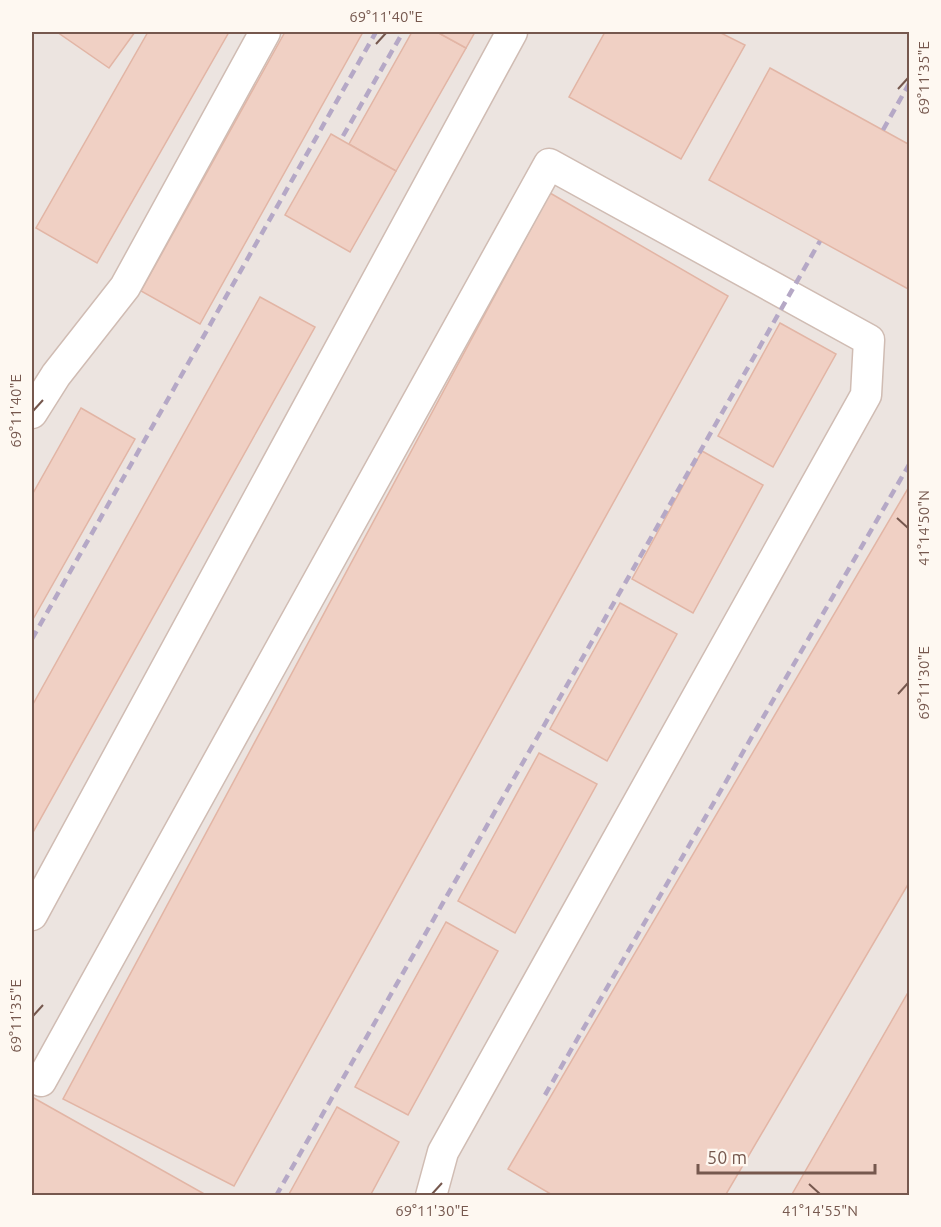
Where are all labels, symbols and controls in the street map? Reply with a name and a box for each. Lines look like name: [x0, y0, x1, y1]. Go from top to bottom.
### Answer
text: 69°11'40"E: [349, 8, 423, 25]
text: 69°11'35"E: [915, 41, 932, 115]
text: 69°11'40"E: [7, 374, 24, 448]
text: 41°14'50"N: [915, 490, 932, 566]
text: 69°11'30"E: [915, 646, 932, 720]
text: 69°11'35"E: [7, 979, 24, 1053]
scale bar: [698, 1137, 875, 1175]
text: 50 m: [707, 1147, 747, 1167]
text: 69°11'30"E: [395, 1202, 469, 1219]
text: 41°14'55"N: [782, 1202, 858, 1219]

